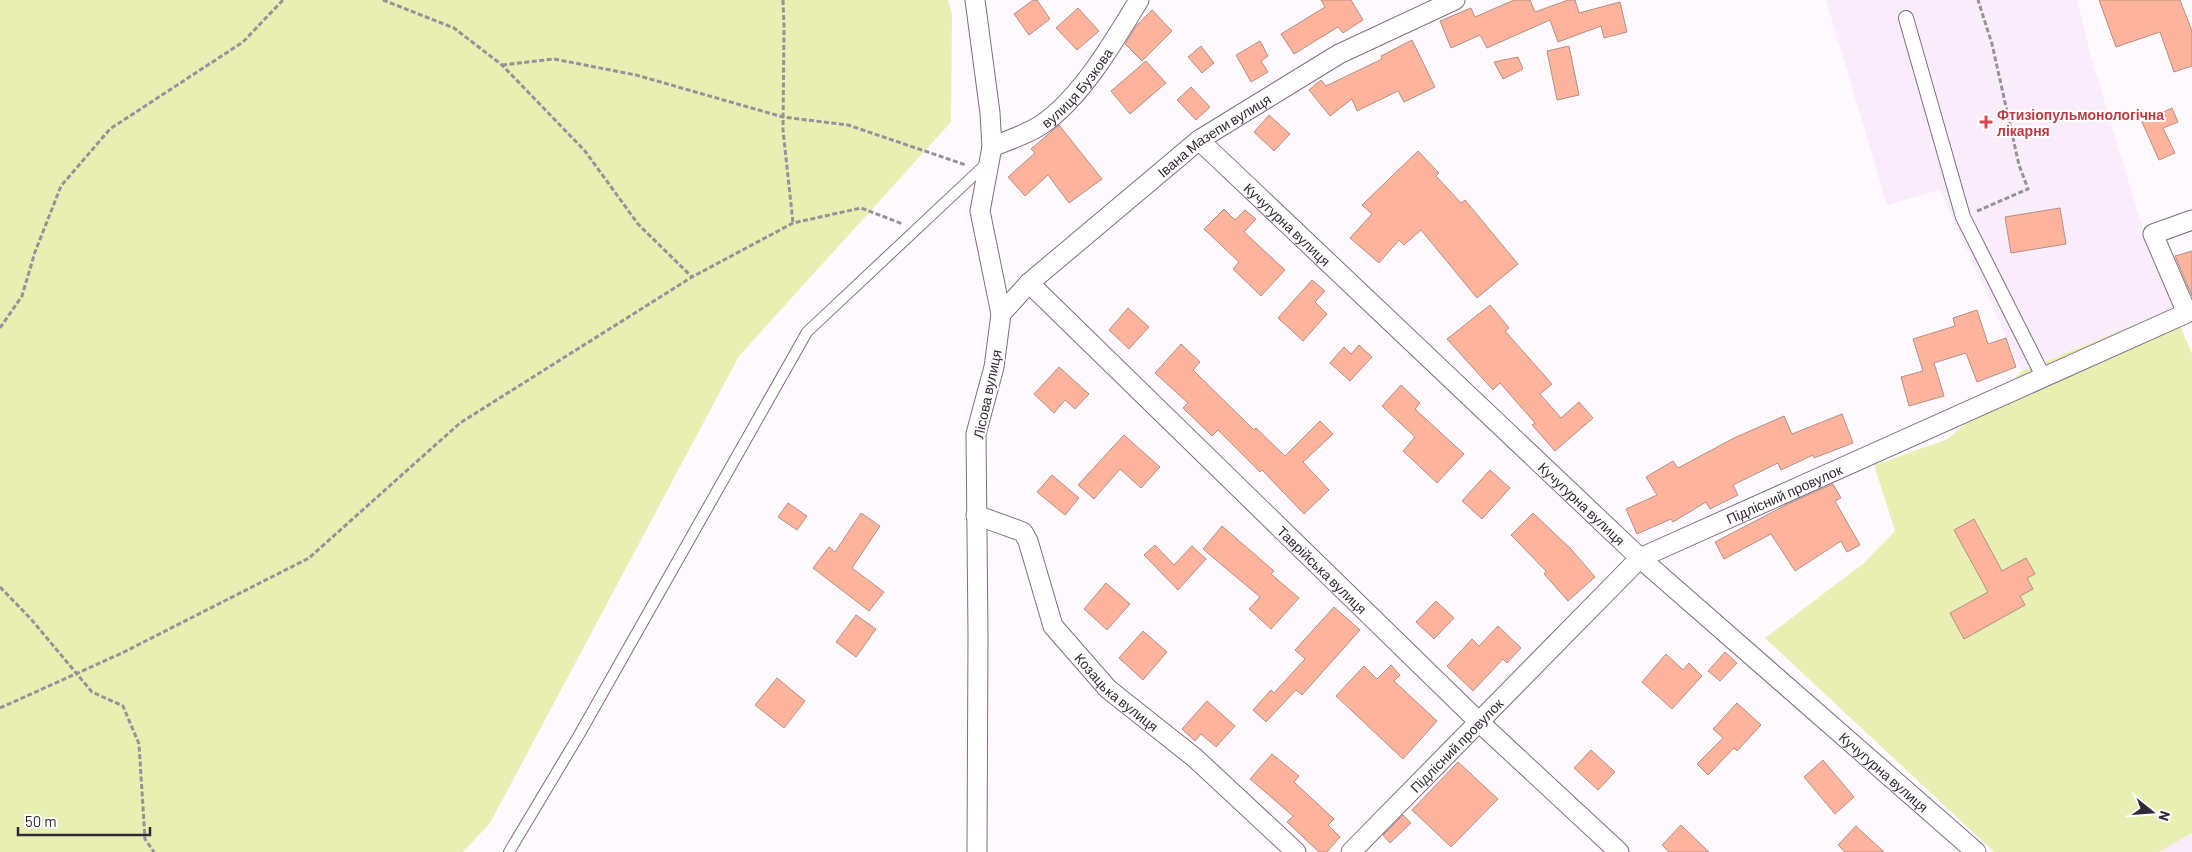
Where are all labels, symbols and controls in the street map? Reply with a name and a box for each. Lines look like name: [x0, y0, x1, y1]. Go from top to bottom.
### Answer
street label: вулиця Бузкова: [1038, 44, 1116, 131]
street label: Івана Мазепи вулиця: [1154, 90, 1274, 180]
place label: Фтизіопульмонологічна лікарня: [1997, 106, 2164, 139]
marker: Фтизіопульмонологічна лікарня: [1979, 115, 1993, 129]
street label: Кучугурна вулиця: [1241, 179, 1334, 269]
street label: Лісова вулиця: [969, 348, 1005, 440]
street label: Кучугурна вулиця: [1535, 458, 1629, 548]
street label: Підлісний провулок: [1723, 460, 1845, 527]
street label: Таврійська вулиця: [1274, 522, 1371, 617]
street label: Козацька вулиця: [1072, 649, 1162, 734]
street label: Підлісний провулок: [1406, 694, 1507, 796]
street label: Кучугурна вулиця: [1836, 728, 1932, 815]
north arrow: [2127, 787, 2177, 837]
scale bar: [18, 804, 150, 836]
text: N: [2155, 809, 2174, 823]
text: 50 m: [25, 812, 57, 830]

